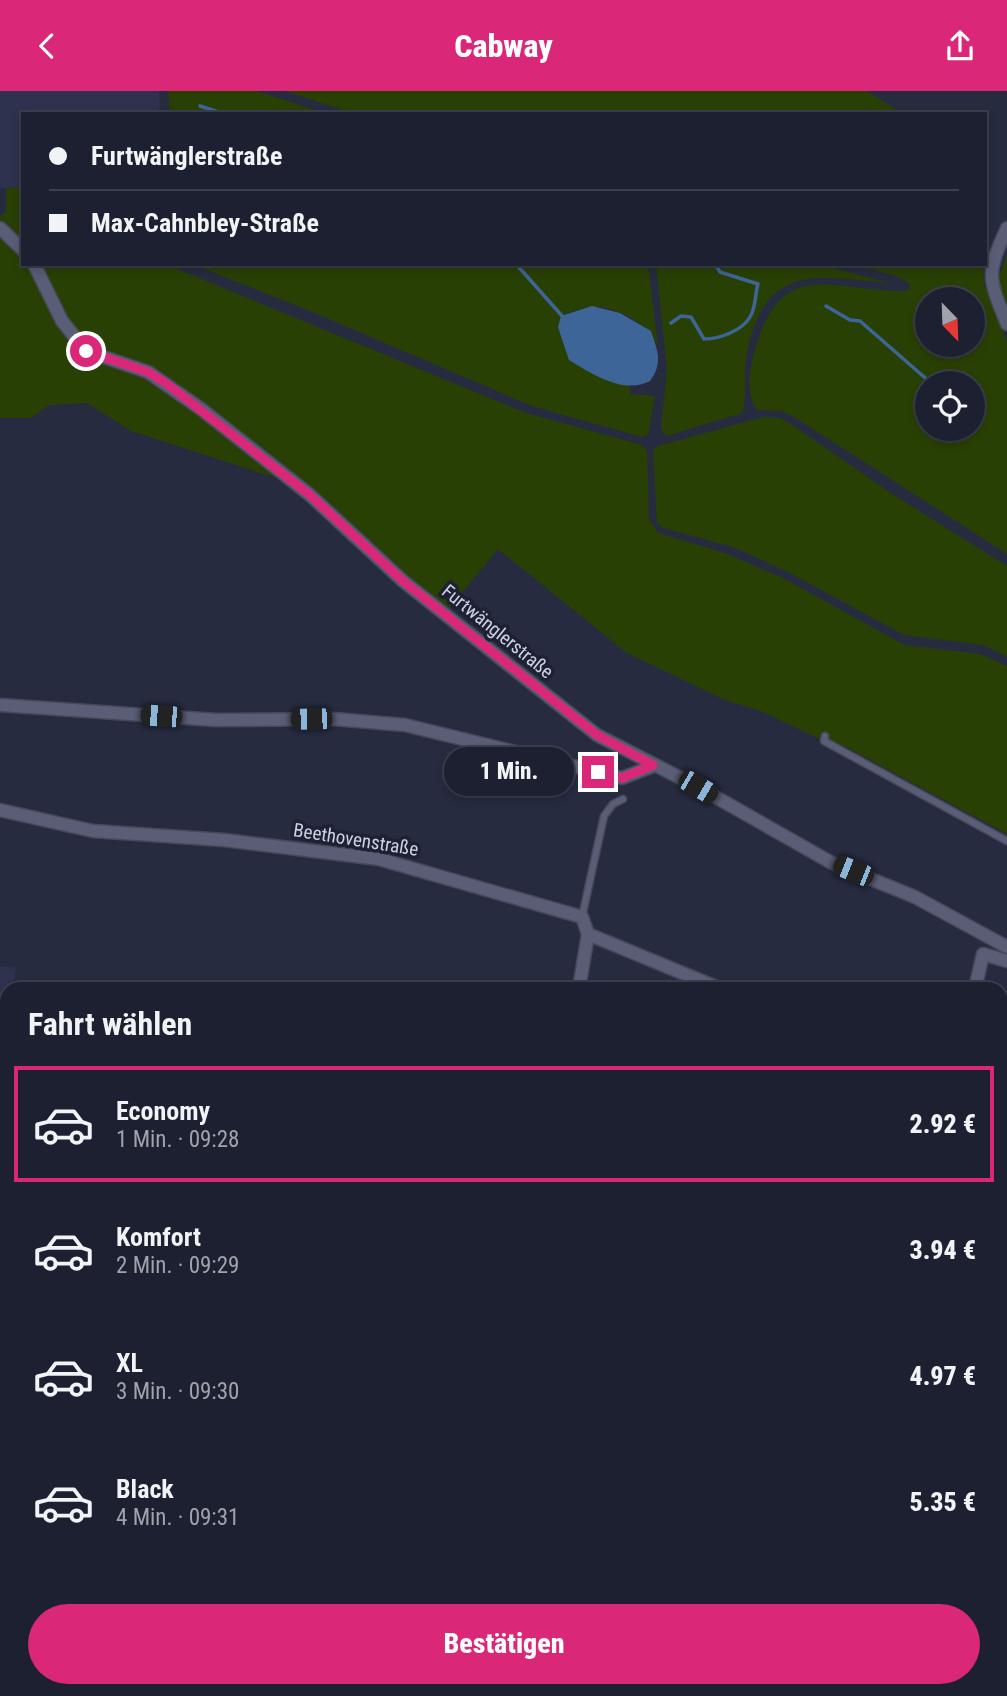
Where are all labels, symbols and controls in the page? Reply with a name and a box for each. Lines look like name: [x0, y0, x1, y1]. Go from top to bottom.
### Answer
icon: back: [28, 27, 66, 65]
text: Cabway: [454, 27, 553, 65]
icon: share: [941, 27, 979, 65]
text: Furtwänglerstraße: [91, 141, 283, 171]
text: Max-Cahnbley-Straße: [91, 208, 319, 238]
north arrow: [915, 287, 985, 357]
map controls: [915, 287, 985, 441]
route start: [70, 335, 102, 367]
button: locate: [915, 371, 985, 441]
street label: Furtwänglerstraße: [437, 579, 558, 683]
car: [140, 704, 183, 728]
car: [290, 708, 333, 730]
callout: 1 Min.: [444, 747, 574, 797]
route end: [582, 756, 614, 788]
text: 1 Min.: [480, 758, 538, 785]
car: [675, 767, 722, 807]
street label: Beethovenstraße: [292, 818, 420, 861]
car: [830, 853, 877, 889]
text: Fahrt wählen: [28, 1005, 192, 1043]
icon: car: [32, 1093, 95, 1156]
text: Economy: [116, 1096, 210, 1126]
text: 2.92 €: [909, 1109, 976, 1139]
text: 1 Min. · 09:28: [116, 1126, 239, 1153]
icon: car: [32, 1219, 95, 1282]
text: Komfort: [116, 1222, 201, 1252]
text: 3.94 €: [909, 1235, 976, 1265]
text: 2 Min. · 09:29: [116, 1252, 239, 1279]
icon: car: [32, 1345, 95, 1408]
text: XL: [116, 1348, 143, 1378]
text: 4.97 €: [909, 1361, 976, 1391]
text: 3 Min. · 09:30: [116, 1378, 239, 1405]
icon: car: [32, 1471, 95, 1534]
text: Black: [116, 1474, 174, 1504]
text: 5.35 €: [909, 1487, 976, 1517]
text: 4 Min. · 09:31: [116, 1504, 239, 1531]
button: Bestätigen: [28, 1604, 980, 1684]

